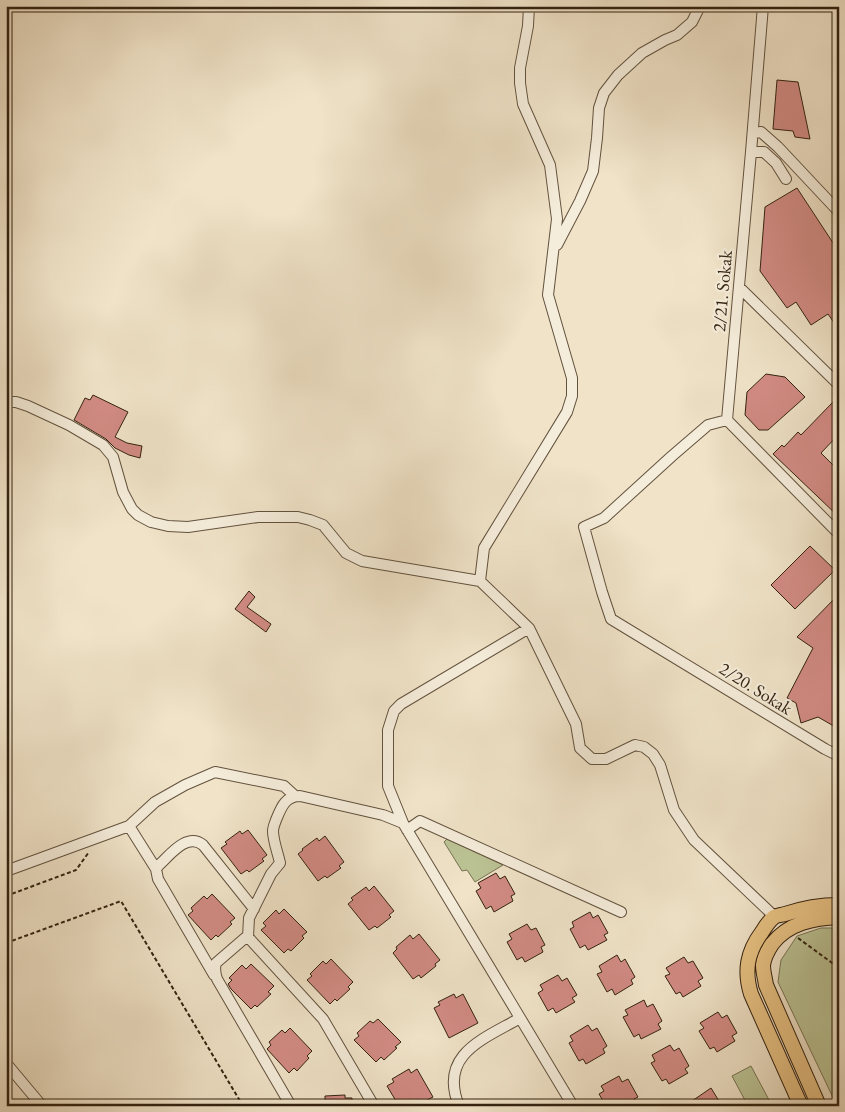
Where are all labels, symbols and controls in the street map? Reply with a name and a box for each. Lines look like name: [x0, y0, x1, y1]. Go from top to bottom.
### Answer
street label: 2/21. Sokak: [707, 249, 737, 333]
street label: 2/20. Sokak: [715, 657, 797, 720]

